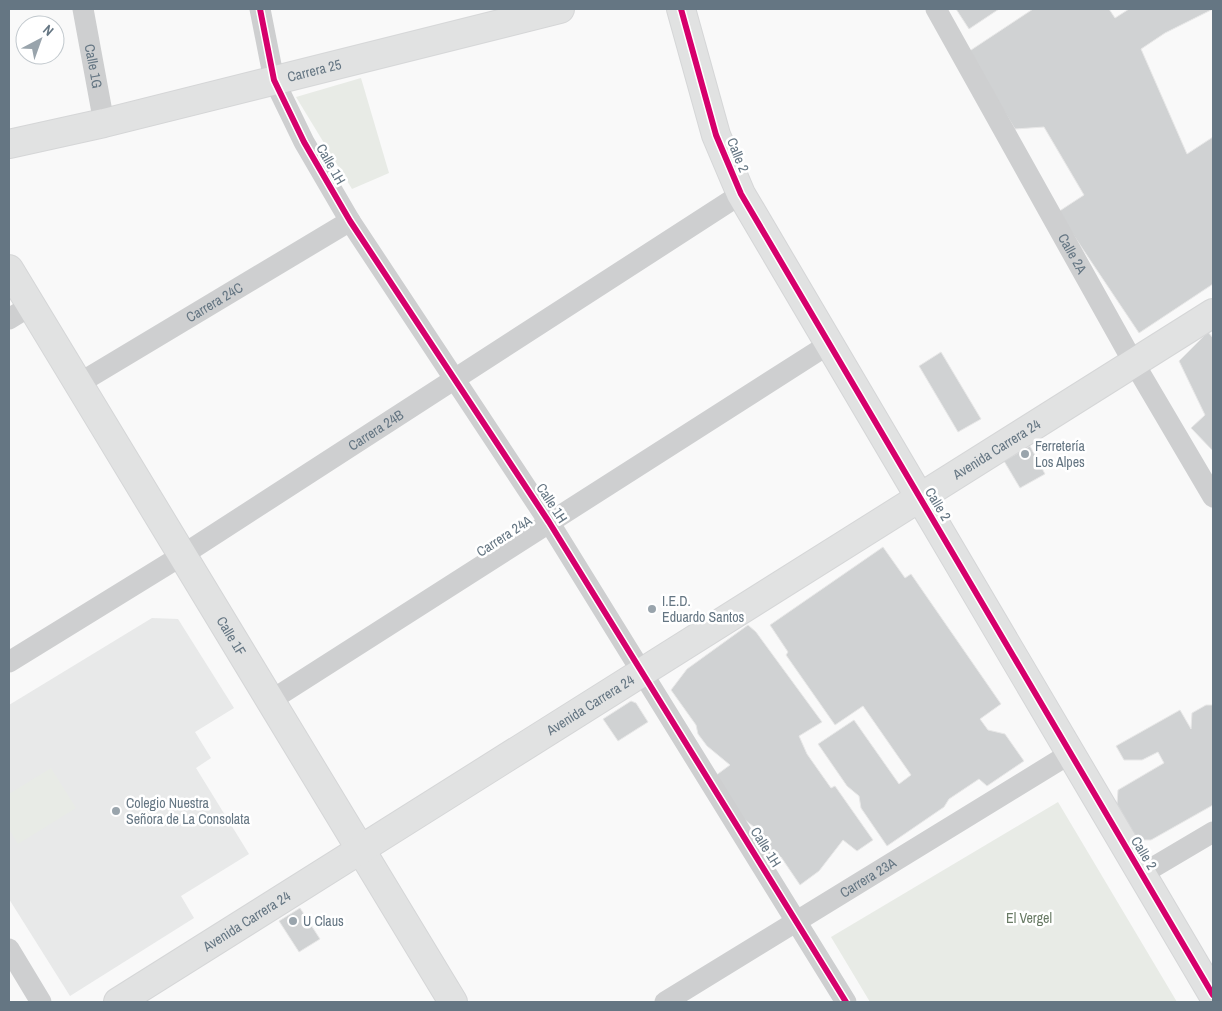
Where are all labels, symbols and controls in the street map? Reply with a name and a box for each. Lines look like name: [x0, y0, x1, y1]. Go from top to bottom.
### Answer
north arrow: [15, 15, 65, 65]
text: N: [39, 21, 58, 40]
street label: Calle 1G: [81, 42, 106, 90]
street label: Carrera 25: [285, 55, 343, 86]
street label: Calle 2: [723, 135, 753, 175]
street label: Calle 1H: [312, 140, 350, 188]
street label: Calle 2A: [1054, 230, 1091, 277]
street label: Carrera 24C: [183, 278, 246, 326]
street label: Carrera 24B: [345, 405, 407, 455]
street label: Avenida Carrera 24: [949, 415, 1044, 484]
place label: Ferretería Los Alpes: [1035, 437, 1085, 471]
marker: Ferretería Los Alpes: [1019, 448, 1031, 460]
street label: Calle 1H: [532, 480, 572, 526]
street label: Calle 2: [921, 484, 955, 524]
street label: Carrera 24A: [473, 511, 535, 561]
place label: I.E.D. Eduardo Santos: [662, 592, 745, 626]
marker: I.E.D. Eduardo Santos: [646, 603, 658, 615]
street label: Calle 1F: [212, 613, 250, 659]
street label: Avenida Carrera 24: [542, 670, 638, 740]
place label: Colegio Nuestra Señora de La Consolata: [126, 794, 250, 828]
marker: Colegio Nuestra Señora de La Consolata: [110, 805, 122, 817]
street label: Calle 1H: [747, 824, 785, 870]
street label: Calle 2: [1127, 833, 1161, 873]
street label: Carrera 23A: [836, 853, 900, 902]
street label: Avenida Carrera 24: [199, 886, 294, 956]
park label: El Vergel: [1006, 909, 1052, 927]
place label: U Claus: [303, 912, 344, 930]
marker: U Claus: [287, 915, 299, 927]

